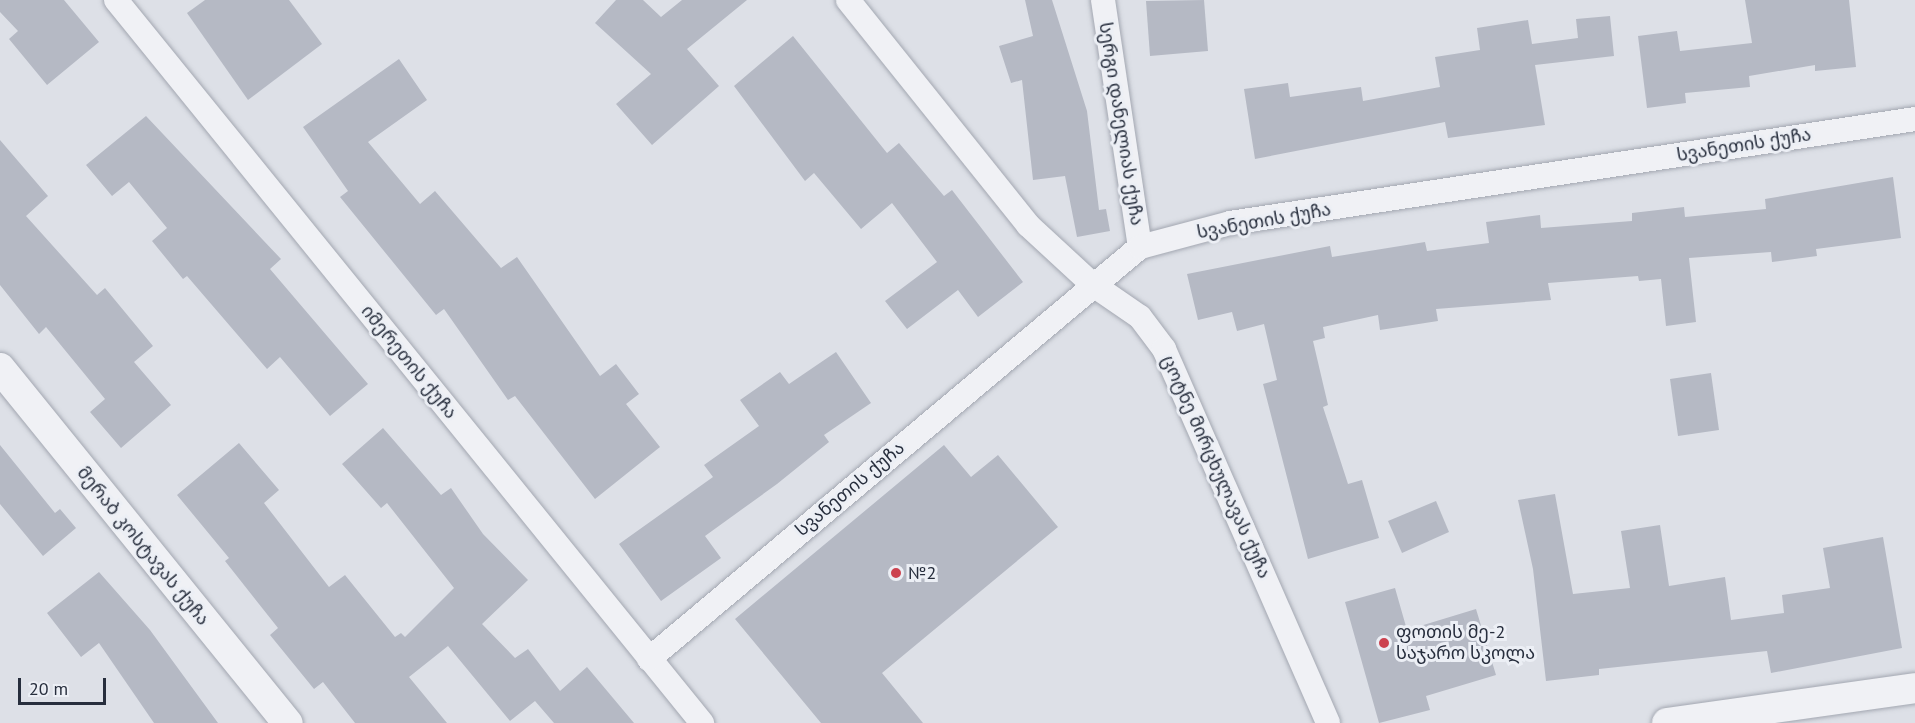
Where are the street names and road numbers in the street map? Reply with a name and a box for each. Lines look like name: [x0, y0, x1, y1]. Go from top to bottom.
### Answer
street label: სერგი დანელიას ქუჩა: [1094, 21, 1148, 227]
street label: სვანეთის ქუჩა: [1675, 124, 1813, 166]
street label: სვანეთის ქუჩა: [1195, 199, 1333, 243]
street label: იმერეთის ქუჩა: [356, 301, 462, 423]
street label: ცოტნე მირცხულავას ქუჩა: [1157, 352, 1275, 582]
street label: სვანეთის ქუჩა: [791, 437, 909, 541]
street label: მერაბ კოსტავას ქუჩა: [72, 462, 214, 630]

